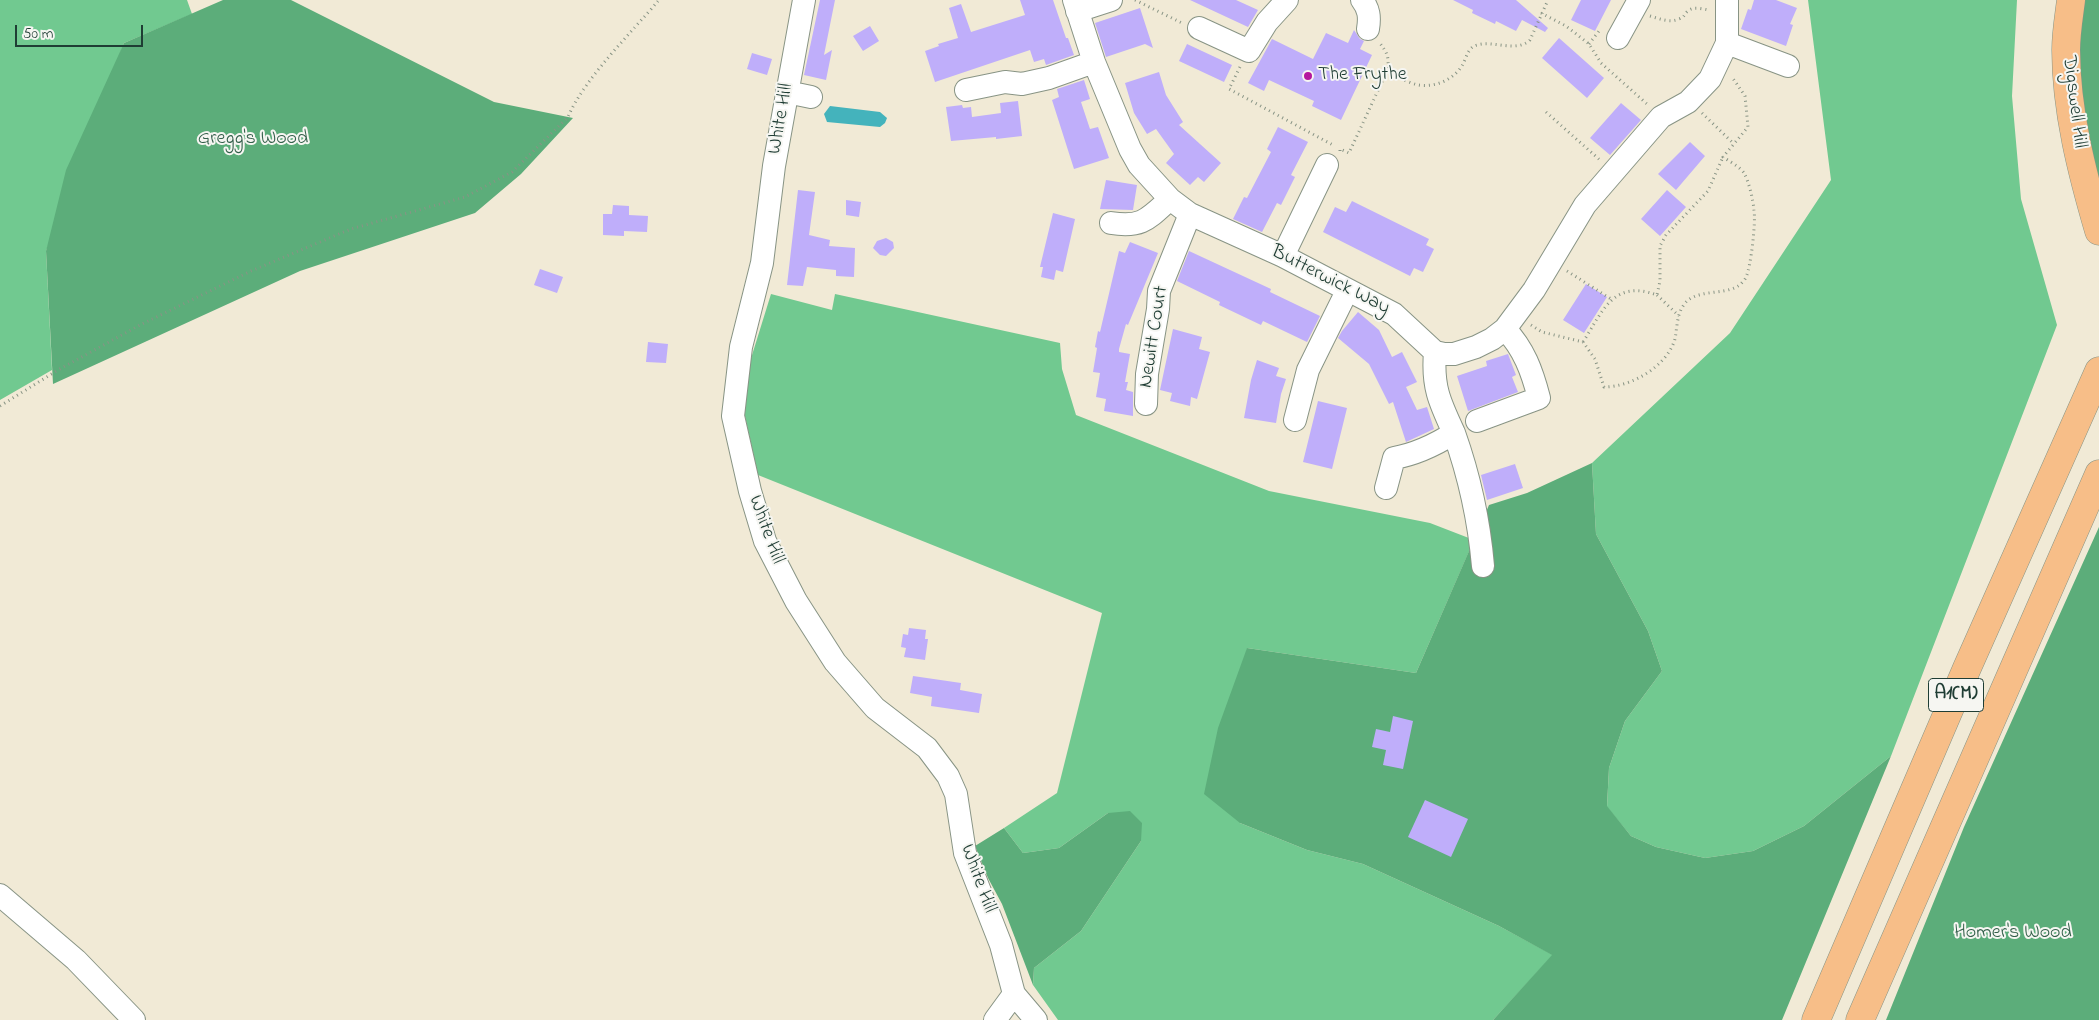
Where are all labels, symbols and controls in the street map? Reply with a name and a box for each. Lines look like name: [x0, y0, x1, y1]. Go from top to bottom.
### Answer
scale bar: [18, 15, 145, 47]
text: 50 m: [23, 23, 53, 45]
street label: Digswell Hill: [2055, 54, 2091, 150]
place label: The Frythe: [1318, 64, 1407, 88]
marker: The Frythe: [1302, 70, 1314, 82]
street label: White Hill: [764, 82, 800, 156]
park label: Gregg's Wood: [198, 128, 308, 152]
street label: Butterwick Way: [1267, 241, 1393, 321]
street label: Newitt Court: [1135, 284, 1175, 390]
street label: White Hill: [742, 492, 788, 568]
road number: A1(M): [1928, 678, 1984, 712]
street label: White Hill: [954, 841, 1000, 917]
park label: Homer's Wood: [1954, 922, 2072, 946]

